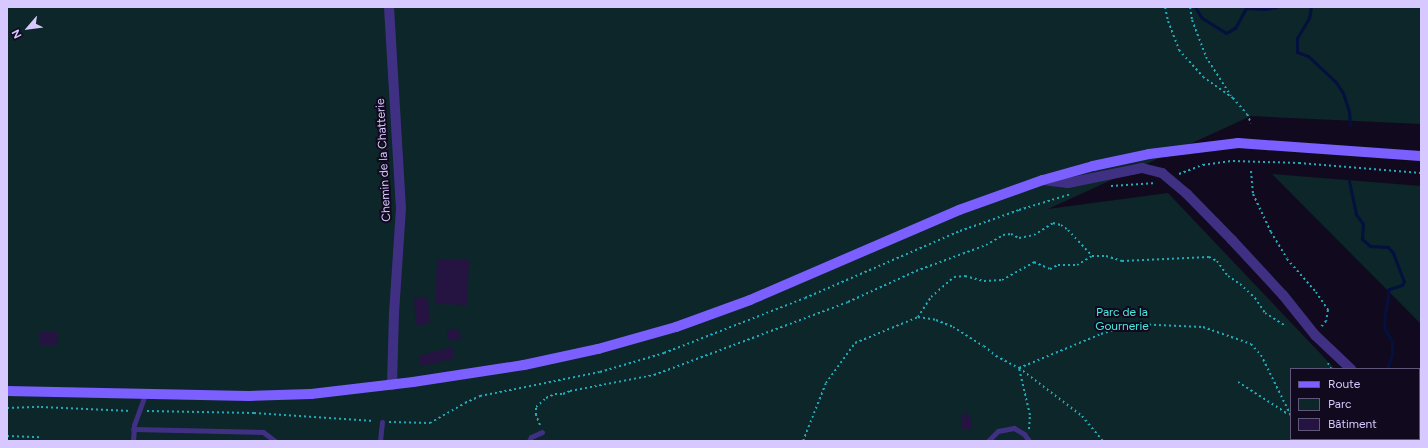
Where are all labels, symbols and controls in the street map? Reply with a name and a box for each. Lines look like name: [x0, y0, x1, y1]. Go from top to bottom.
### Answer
north arrow: [8, 8, 48, 48]
text: N: [9, 27, 25, 41]
street label: Chemin de la Chatterie: [374, 98, 394, 222]
park label: Parc de la Gournerie: [1095, 306, 1149, 334]
legend: [1290, 368, 1420, 440]
text: Route: [1328, 377, 1360, 391]
text: Parc: [1328, 397, 1352, 411]
text: Bâtiment: [1328, 417, 1377, 431]

